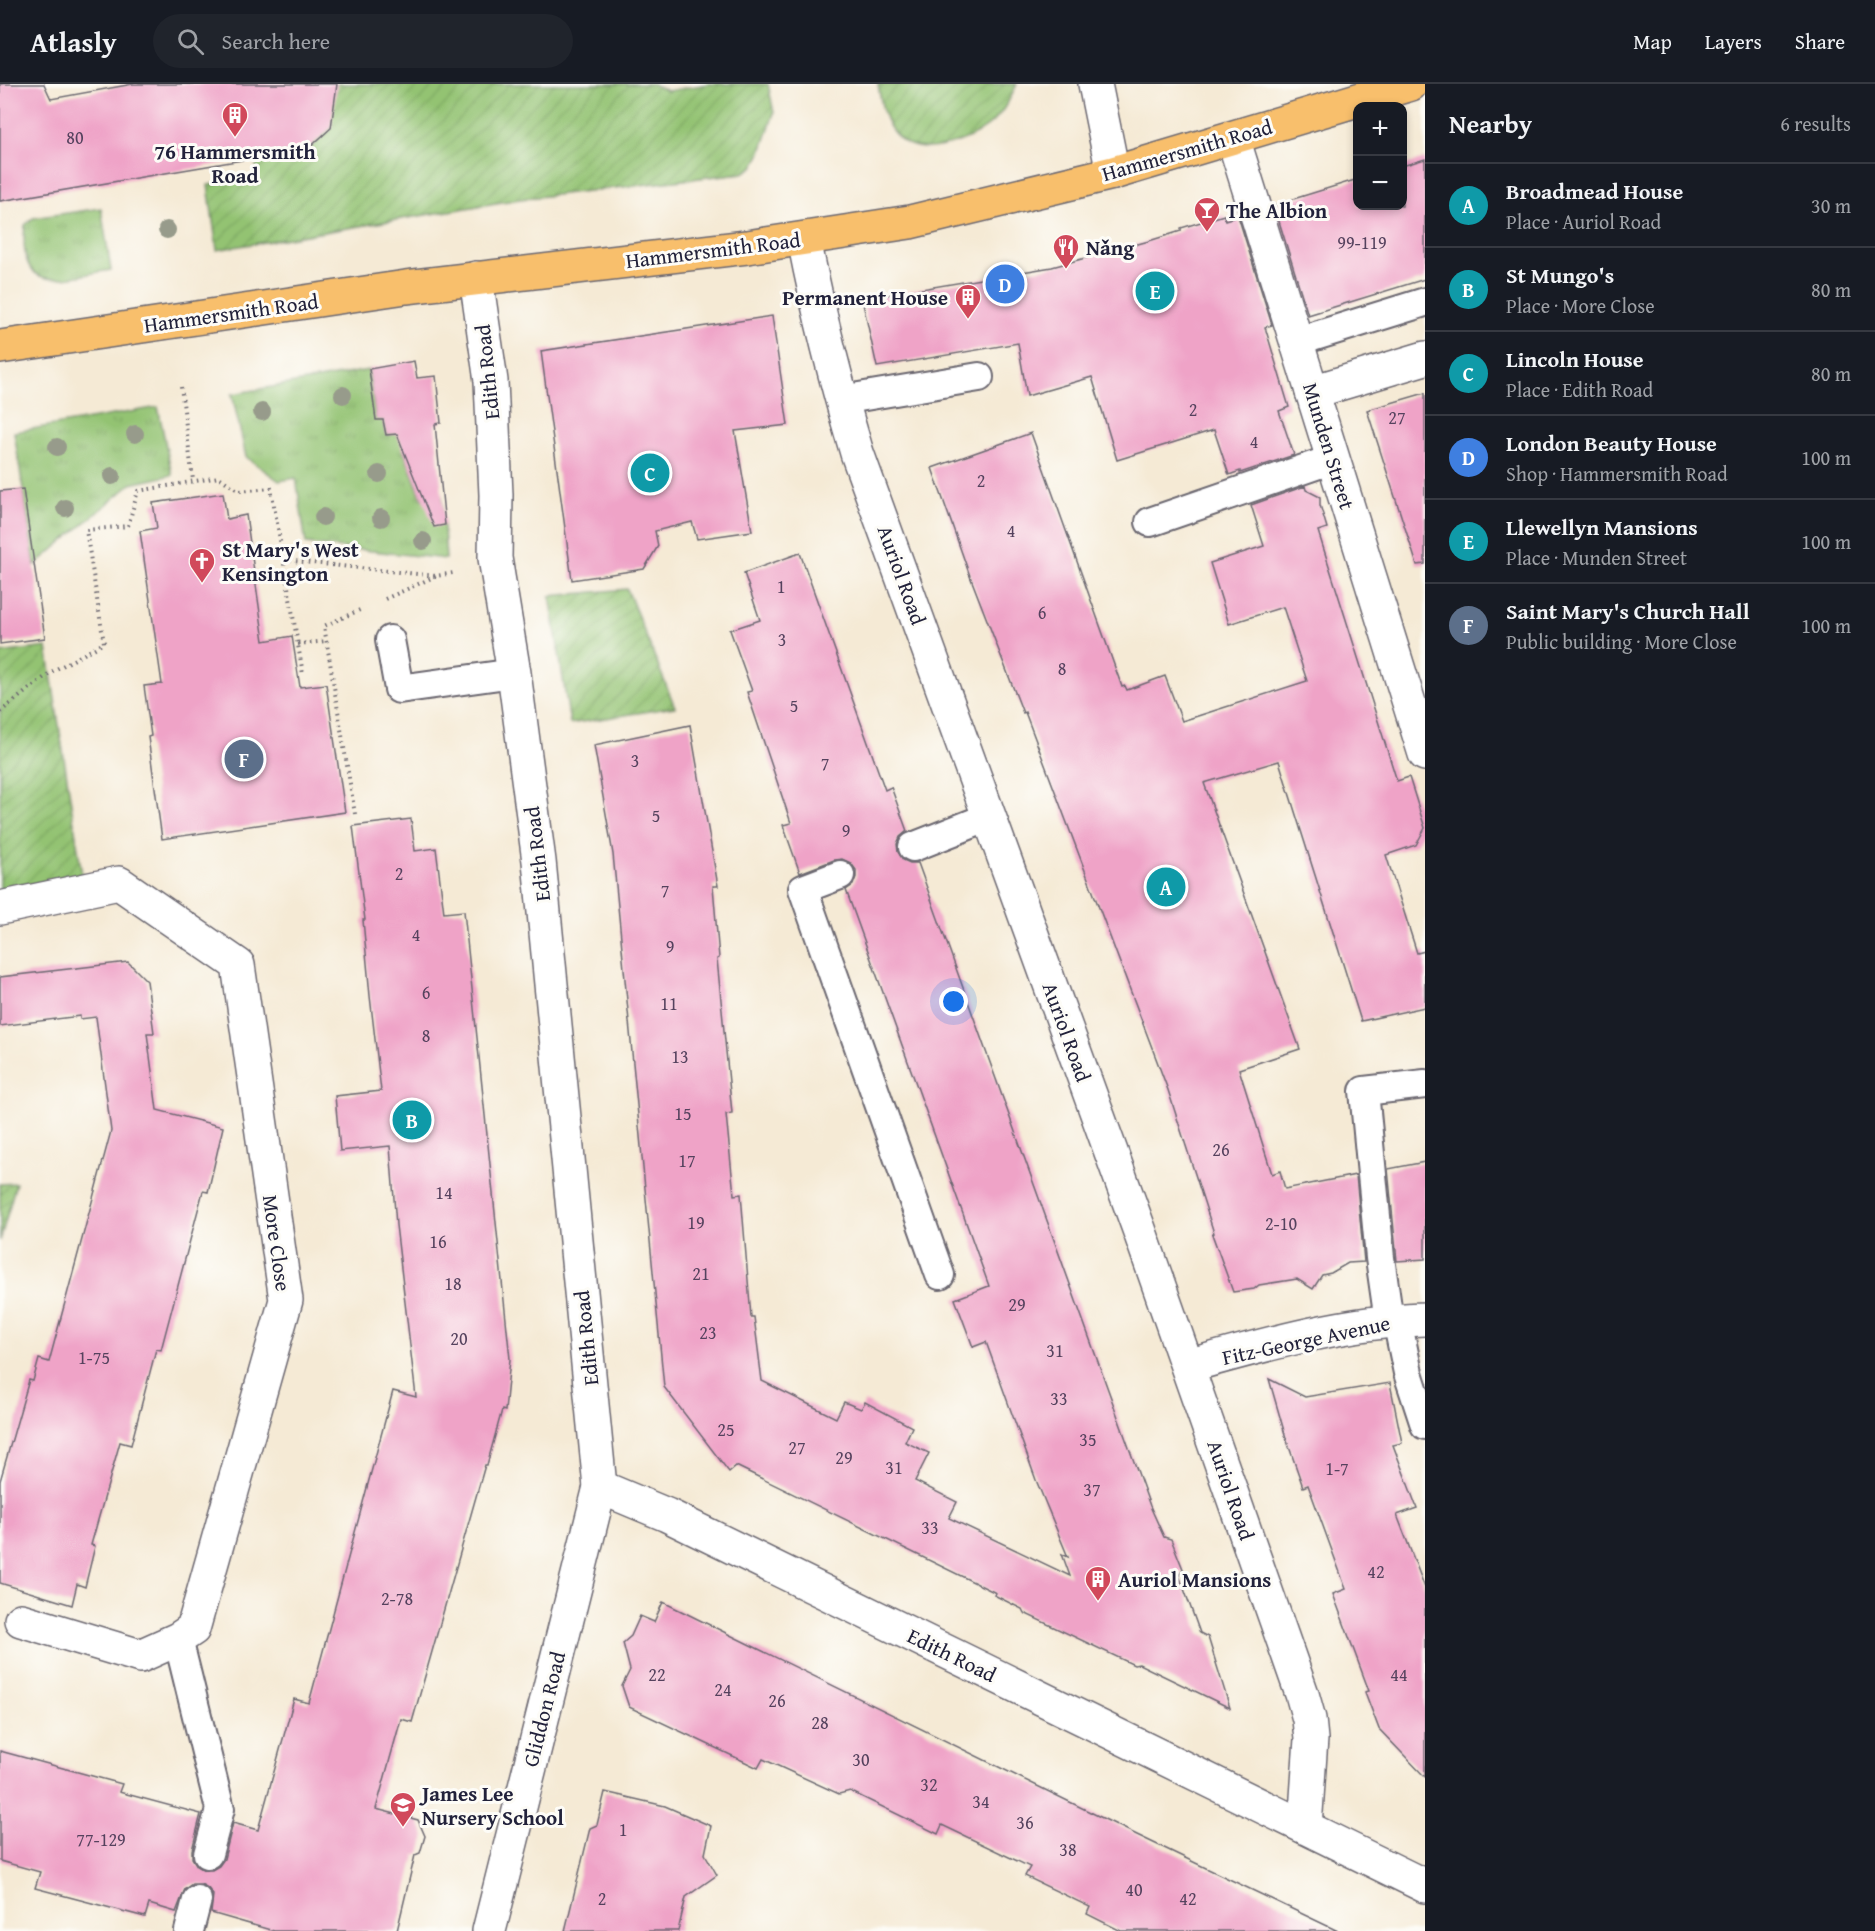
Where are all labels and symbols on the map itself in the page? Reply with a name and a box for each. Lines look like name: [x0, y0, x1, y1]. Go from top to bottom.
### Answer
building icon: 76 Hammersmith Road: [220, 100, 250, 138]
street label: Hammersmith Road: [1098, 111, 1277, 189]
house number: 80: [66, 124, 84, 151]
place label: 76 Hammersmith Road: [154, 136, 316, 191]
bar icon: The Albion: [1192, 195, 1222, 233]
place label: The Albion: [1226, 195, 1328, 226]
street label: Hammersmith Road: [624, 224, 803, 276]
house number: 99-119: [1337, 229, 1387, 256]
restaurant icon: Nǎng: [1051, 232, 1081, 270]
place label: Nǎng: [1086, 232, 1135, 263]
pin: D: [986, 262, 1024, 306]
pin: E: [1136, 268, 1174, 314]
place label: Permanent House: [782, 282, 948, 313]
building icon: Permanent House: [953, 282, 983, 320]
street label: Hammersmith Road: [142, 285, 321, 341]
street label: Edith Road: [467, 322, 507, 421]
street label: Munden Street: [1295, 379, 1363, 514]
house number: 2: [1189, 396, 1197, 423]
house number: 27: [1388, 404, 1406, 431]
house number: 4: [1250, 428, 1258, 455]
pin: C: [630, 450, 670, 496]
house number: 2: [977, 467, 985, 494]
house number: 4: [1007, 517, 1015, 544]
street label: Auriol Road: [870, 521, 935, 630]
place label: St Mary's West Kensington: [222, 534, 359, 589]
church icon: St Mary's West Kensington: [187, 546, 217, 584]
house number: 1: [777, 573, 785, 600]
house number: 6: [1038, 599, 1046, 626]
house number: 3: [778, 626, 786, 653]
house number: 8: [1058, 655, 1066, 682]
house number: 5: [790, 692, 798, 719]
pin: F: [224, 736, 264, 782]
house number: 3: [631, 747, 639, 774]
house number: 7: [821, 750, 829, 777]
house number: 5: [652, 802, 660, 829]
street label: Edith Road: [516, 804, 558, 903]
house number: 9: [842, 817, 850, 844]
house number: 2: [395, 860, 403, 887]
pin: A: [1146, 864, 1186, 910]
house number: 7: [661, 877, 669, 904]
house number: 4: [412, 921, 420, 948]
house number: 9: [666, 933, 674, 960]
street label: Auriol Road: [1035, 978, 1100, 1087]
house number: 6: [422, 979, 430, 1006]
your location: [939, 987, 968, 1016]
house number: 11: [660, 990, 678, 1017]
house number: 8: [422, 1022, 430, 1049]
house number: 13: [671, 1043, 689, 1070]
pin: B: [392, 1098, 432, 1142]
house number: 15: [674, 1100, 692, 1127]
house number: 26: [1212, 1136, 1230, 1163]
house number: 17: [678, 1147, 696, 1174]
house number: 14: [435, 1179, 453, 1206]
street label: More Close: [255, 1193, 299, 1293]
house number: 19: [687, 1209, 705, 1236]
house number: 2-10: [1265, 1210, 1297, 1237]
house number: 16: [429, 1228, 447, 1255]
house number: 21: [692, 1260, 710, 1287]
house number: 18: [444, 1270, 462, 1297]
street label: Edith Road: [566, 1288, 606, 1387]
house number: 29: [1008, 1291, 1026, 1318]
street label: Fitz-George Avenue: [1219, 1307, 1393, 1373]
house number: 23: [699, 1319, 717, 1346]
house number: 20: [450, 1325, 468, 1352]
house number: 31: [1046, 1337, 1064, 1364]
house number: 1-75: [78, 1344, 110, 1371]
house number: 33: [1050, 1385, 1068, 1412]
house number: 25: [717, 1416, 735, 1443]
house number: 35: [1079, 1426, 1097, 1453]
house number: 27: [788, 1434, 806, 1461]
street label: Auriol Road: [1199, 1436, 1263, 1545]
house number: 29: [835, 1444, 853, 1471]
house number: 31: [885, 1454, 903, 1481]
house number: 1-7: [1325, 1455, 1349, 1482]
house number: 37: [1083, 1476, 1101, 1503]
house number: 33: [921, 1514, 939, 1541]
house number: 42: [1367, 1558, 1385, 1585]
building icon: Auriol Mansions: [1083, 1564, 1113, 1602]
place label: Auriol Mansions: [1118, 1564, 1271, 1595]
house number: 2-78: [381, 1585, 413, 1612]
street label: Edith Road: [902, 1620, 1002, 1690]
street label: Gliddon Road: [515, 1647, 573, 1770]
house number: 22: [648, 1661, 666, 1688]
house number: 44: [1390, 1661, 1408, 1688]
house number: 24: [714, 1676, 732, 1703]
house number: 26: [768, 1687, 786, 1714]
house number: 28: [811, 1709, 829, 1736]
house number: 30: [852, 1746, 870, 1773]
house number: 32: [920, 1771, 938, 1798]
place label: James Lee Nursery School: [419, 1778, 564, 1833]
house number: 34: [972, 1788, 990, 1815]
school or university icon: James Lee Nursery School: [388, 1790, 418, 1828]
house number: 36: [1016, 1809, 1034, 1836]
house number: 1: [619, 1816, 627, 1843]
house number: 77-129: [76, 1826, 126, 1853]
house number: 38: [1059, 1836, 1077, 1863]
house number: 40: [1125, 1876, 1143, 1903]
house number: 2: [598, 1885, 606, 1912]
house number: 42: [1179, 1885, 1197, 1912]

